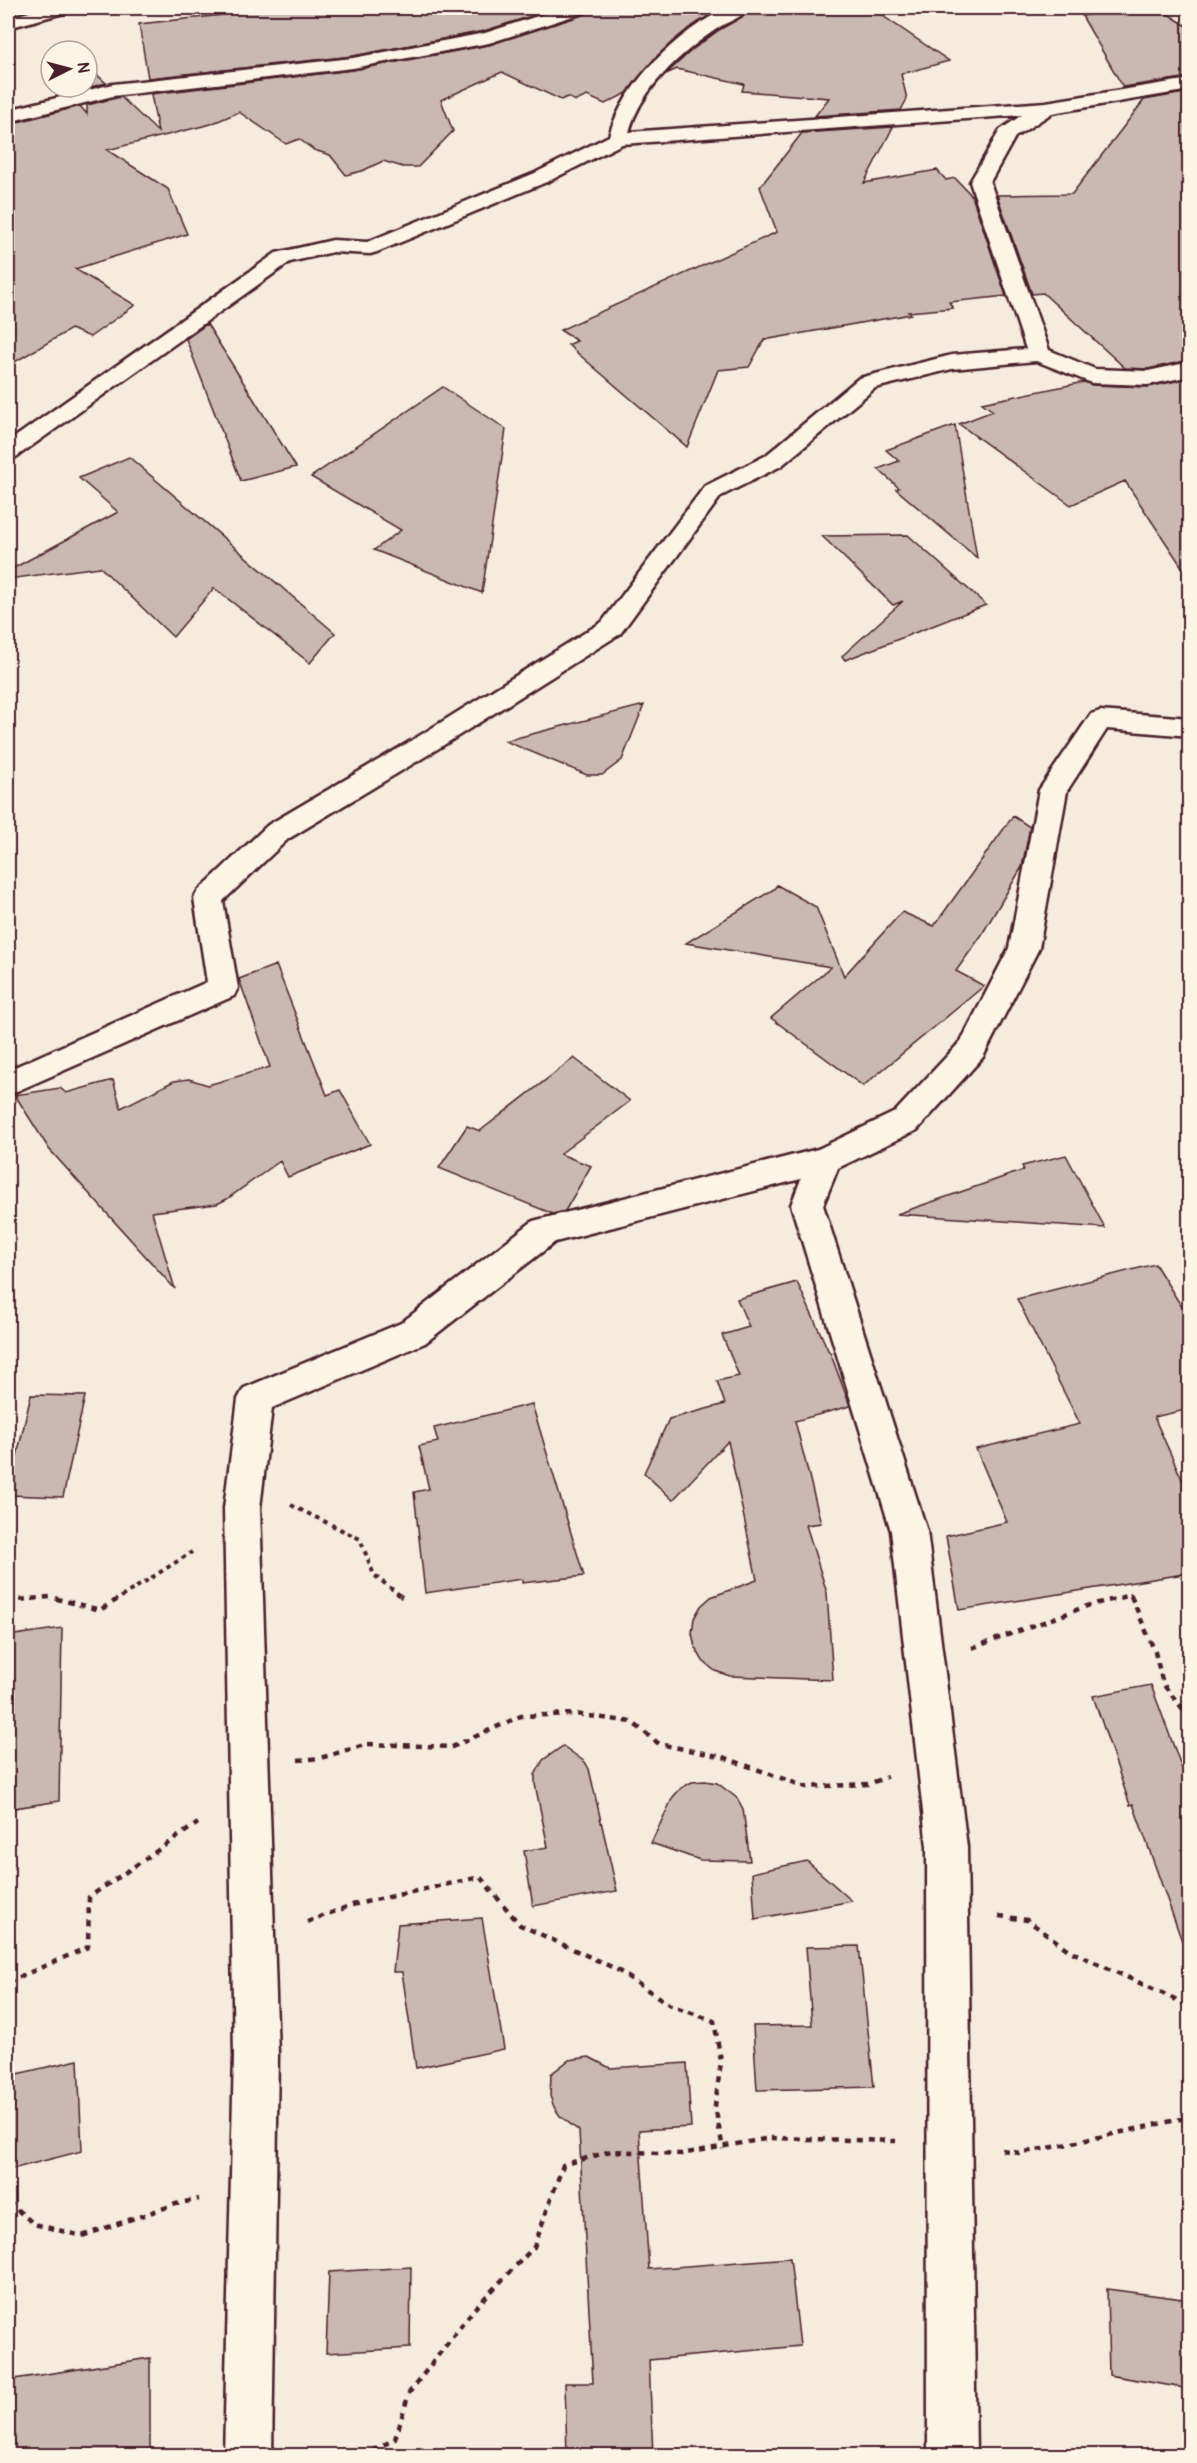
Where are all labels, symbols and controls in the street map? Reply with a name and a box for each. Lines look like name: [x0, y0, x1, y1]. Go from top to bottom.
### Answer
north arrow: [39, 39, 99, 99]
text: N: [72, 61, 93, 74]

